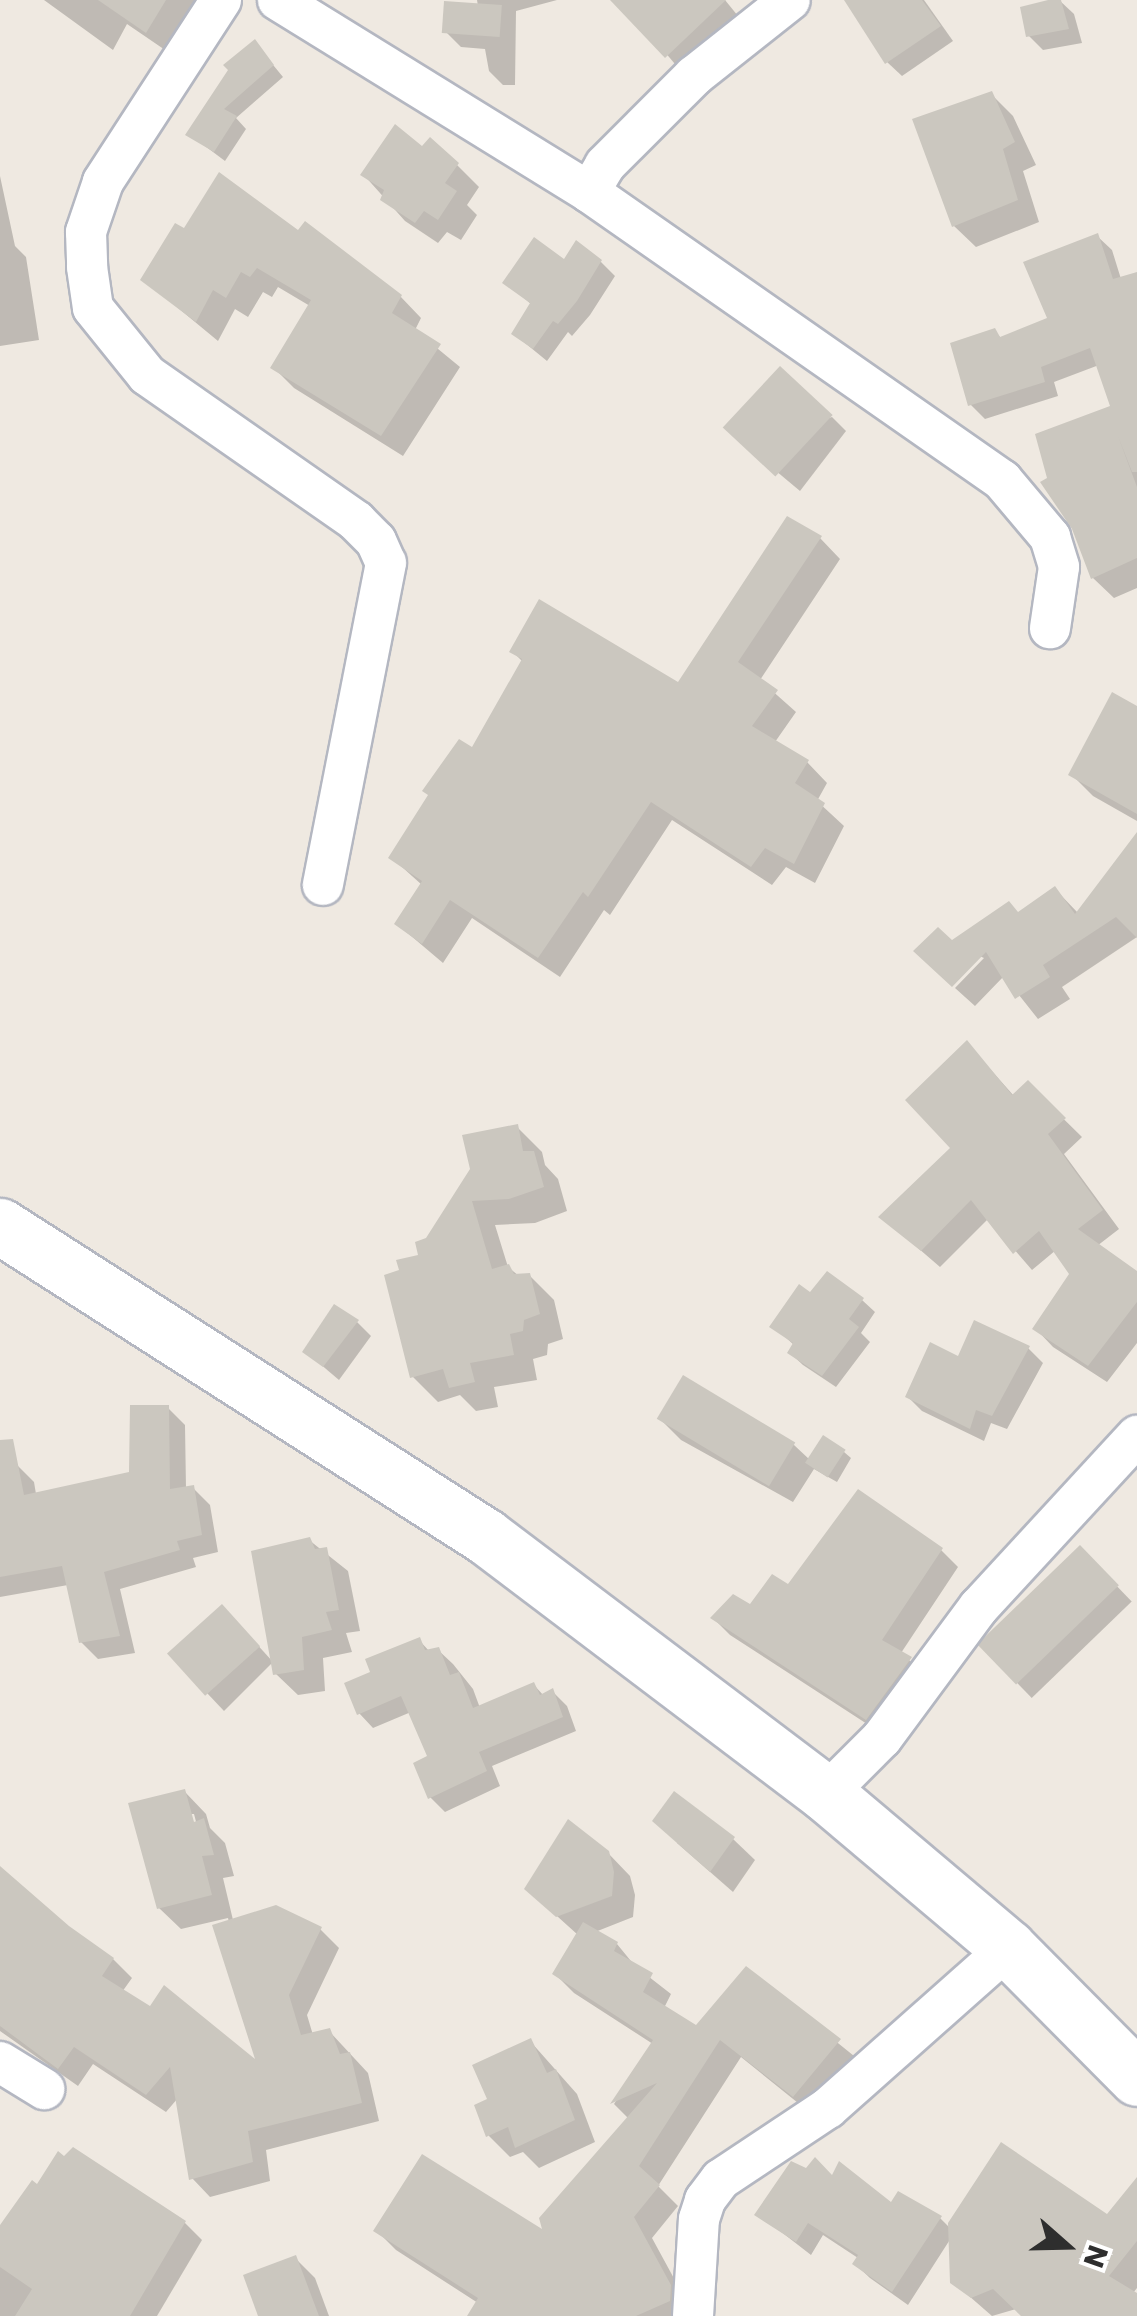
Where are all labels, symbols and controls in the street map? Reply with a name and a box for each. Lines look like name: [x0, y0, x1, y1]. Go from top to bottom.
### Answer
north arrow: [1017, 2196, 1117, 2296]
text: N: [1074, 2240, 1118, 2273]

